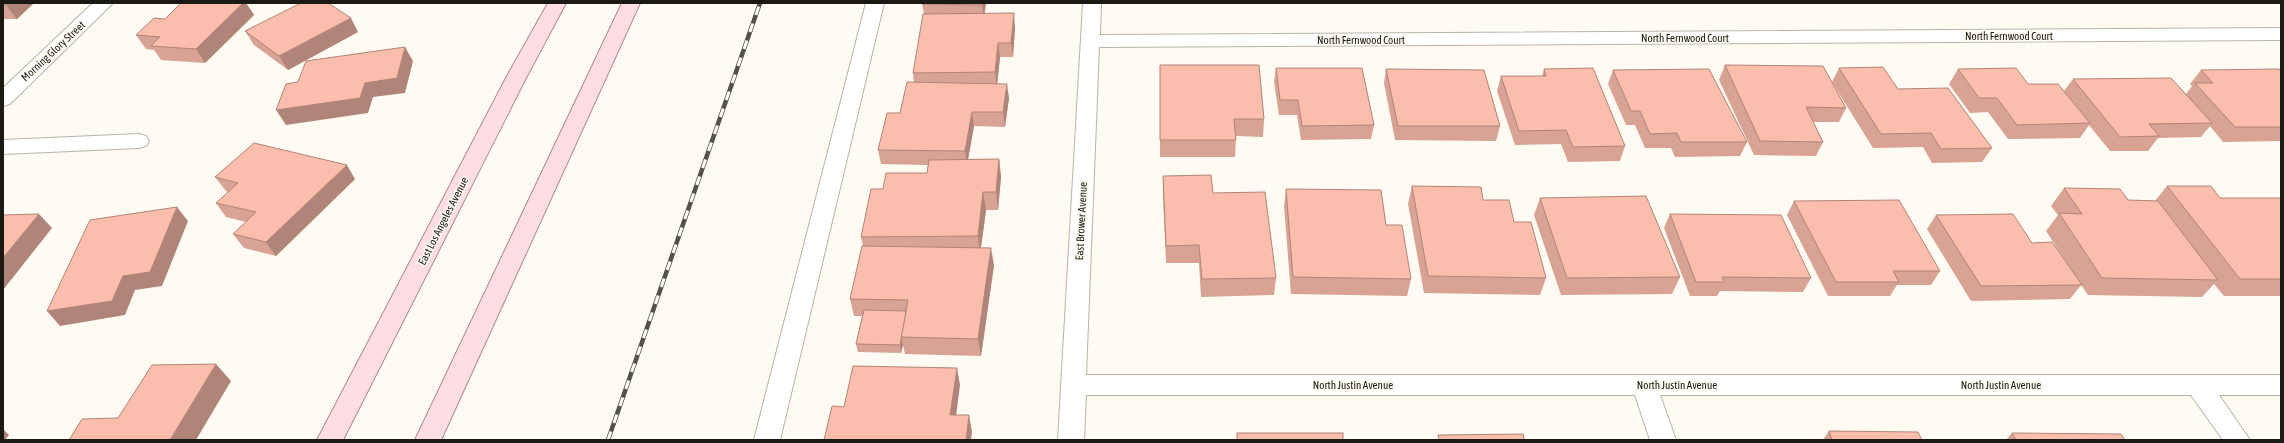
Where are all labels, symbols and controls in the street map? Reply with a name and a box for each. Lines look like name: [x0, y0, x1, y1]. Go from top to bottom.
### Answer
street label: Morning Glory Street: [19, 18, 87, 84]
street label: North Fernwood Court: [1965, 30, 2053, 42]
street label: North Fernwood Court: [1641, 32, 1729, 44]
street label: North Fernwood Court: [1317, 34, 1405, 46]
street label: East Los Angeles Avenue: [416, 175, 470, 267]
street label: East Brower Avenue: [1073, 181, 1089, 261]
street label: North Justin Avenue: [1313, 379, 1393, 391]
street label: North Justin Avenue: [1637, 379, 1717, 391]
street label: North Justin Avenue: [1961, 379, 2041, 391]

